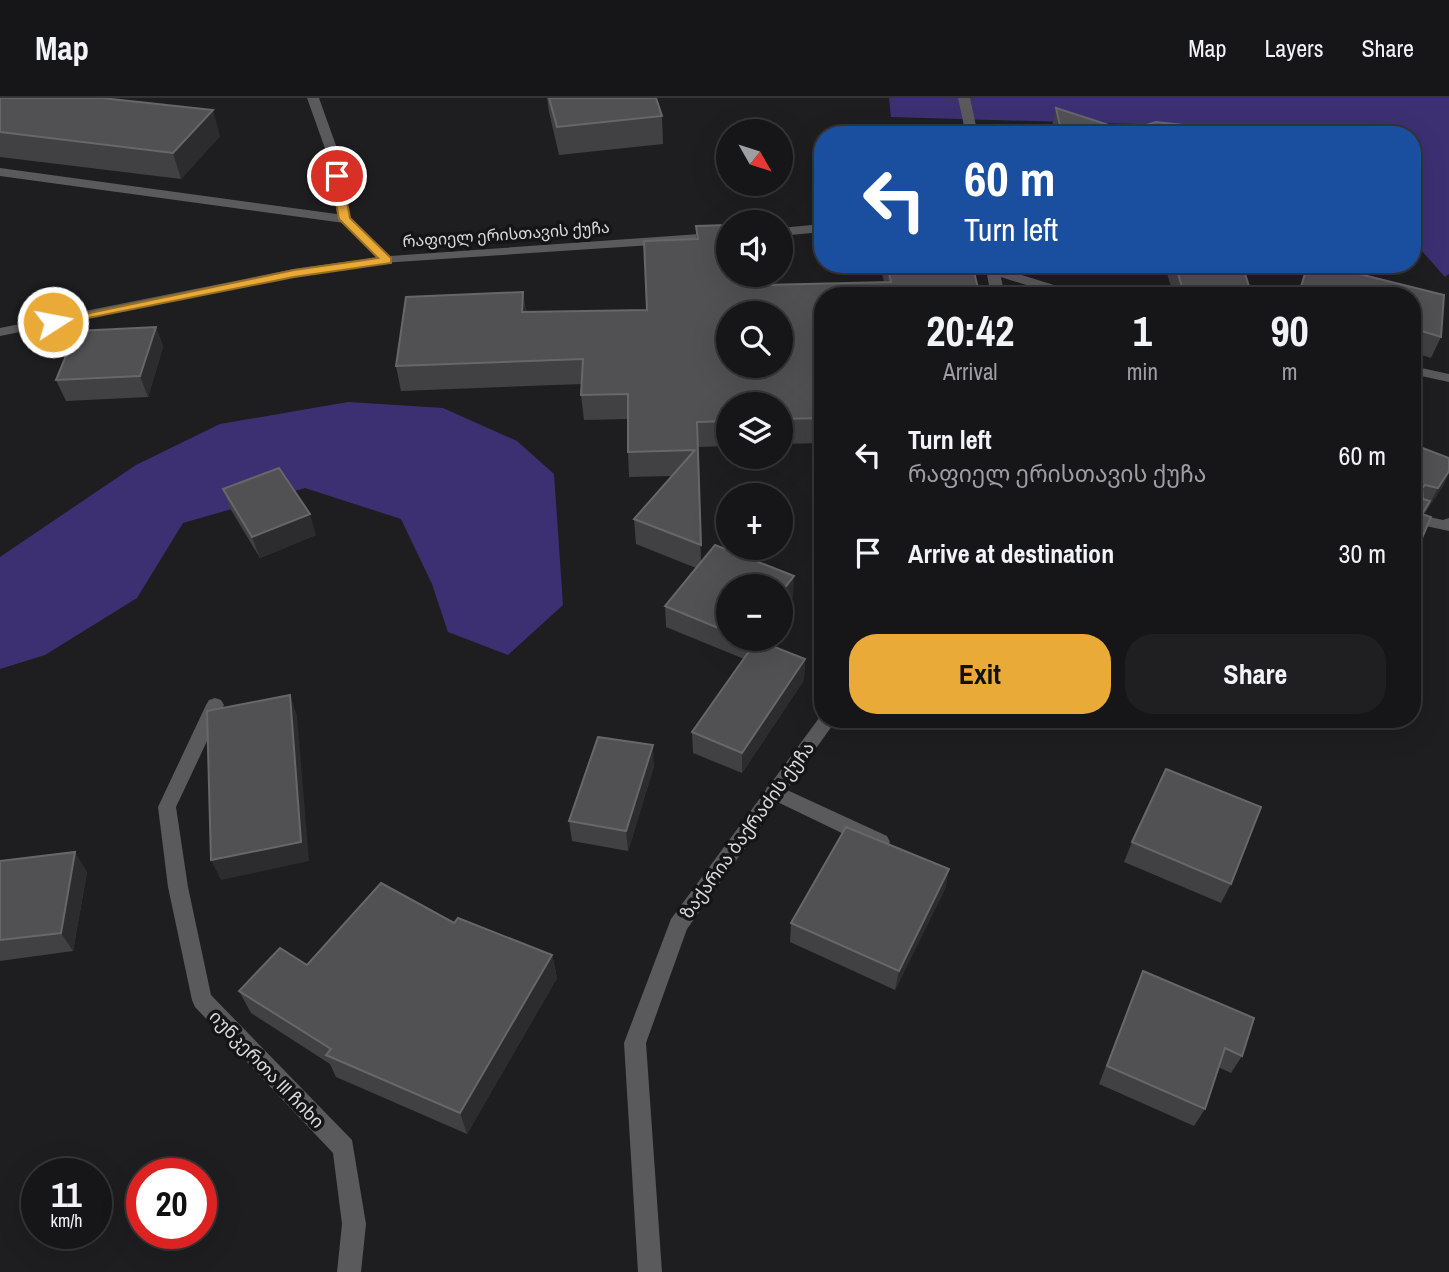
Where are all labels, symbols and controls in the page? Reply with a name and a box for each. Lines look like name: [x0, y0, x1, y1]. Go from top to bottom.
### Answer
text: Map: [35, 26, 89, 70]
text: Map: [1188, 32, 1226, 64]
text: Layers: [1264, 32, 1323, 64]
text: Share: [1361, 32, 1414, 64]
north arrow: [716, 119, 793, 196]
map controls: [716, 119, 793, 651]
text: 60 m: [964, 145, 1056, 211]
pin: [307, 146, 367, 206]
icon: left: [849, 154, 940, 245]
icon: arrive: [318, 157, 356, 195]
text: Turn left: [964, 208, 1058, 251]
button: sound: [716, 210, 793, 287]
street label: რაფიელ ერისთავის ქუჩა: [402, 216, 610, 252]
position arrow: [16, 285, 90, 359]
button: search: [716, 301, 793, 378]
text: 20:42: [926, 303, 1014, 359]
text: 1: [1133, 303, 1152, 359]
text: 90: [1270, 303, 1309, 359]
text: Arrival: [943, 356, 998, 387]
text: min: [1127, 356, 1158, 387]
text: m: [1282, 356, 1297, 387]
button: layers: [716, 392, 793, 469]
text: Turn left: [908, 422, 992, 457]
icon: left: [849, 436, 887, 474]
text: 60 m: [1339, 438, 1386, 473]
text: რაფიელ ერისთავის ქუჩა: [908, 458, 1206, 489]
button: +: [716, 483, 793, 560]
icon: arrive: [849, 534, 887, 572]
text: Arrive at destination: [908, 536, 1114, 571]
text: 30 m: [1339, 536, 1386, 571]
button: −: [716, 574, 793, 651]
button: Exit: [849, 634, 1111, 714]
button: Share: [1125, 634, 1386, 714]
street label: ზაქარია ბაქრაძის ქუჩა: [674, 736, 820, 924]
street label: იუნკერთა III ჩიხი: [204, 1004, 330, 1134]
speed limit sign: 20: [126, 1158, 217, 1249]
text: 11: [51, 1171, 82, 1218]
text: km/h: [51, 1208, 83, 1233]

